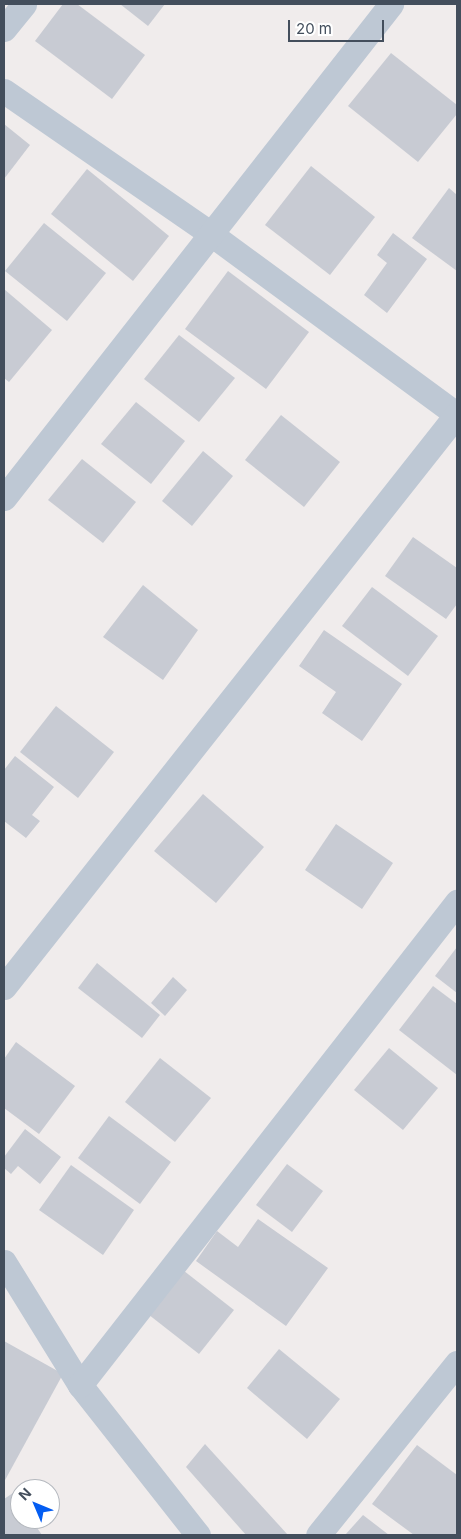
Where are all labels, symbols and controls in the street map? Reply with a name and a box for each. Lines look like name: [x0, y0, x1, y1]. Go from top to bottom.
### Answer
scale bar: [291, 10, 387, 42]
text: 20 m: [296, 19, 332, 38]
north arrow: [10, 1479, 60, 1529]
text: N: [15, 1484, 35, 1504]

